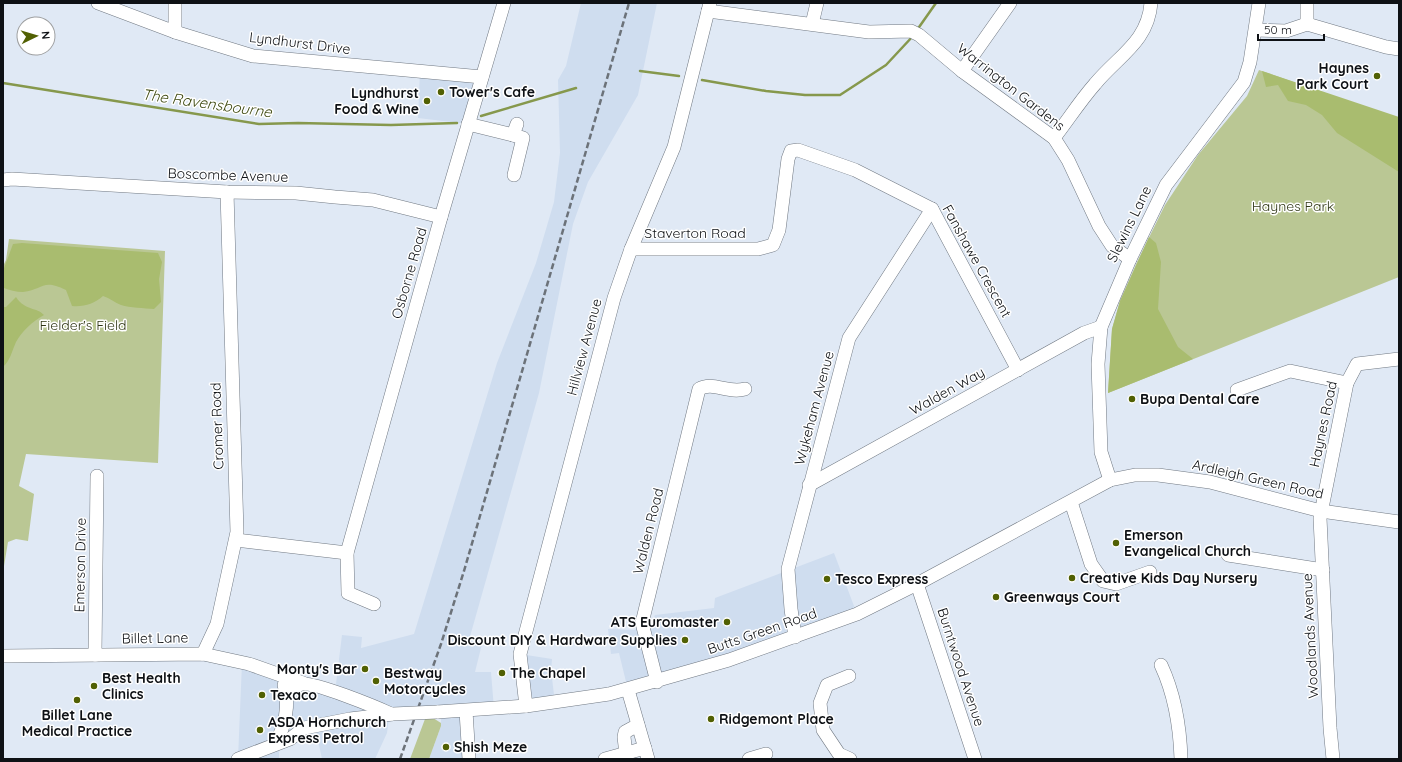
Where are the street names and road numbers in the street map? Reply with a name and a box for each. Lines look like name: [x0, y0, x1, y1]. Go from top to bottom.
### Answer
street label: Lyndhurst Drive: [248, 28, 352, 58]
street label: Warrington Gardens: [953, 39, 1069, 135]
street label: Boscombe Avenue: [167, 164, 289, 186]
street label: Slewins Lane: [1103, 183, 1155, 265]
street label: Fanshawe Crescent: [939, 201, 1016, 321]
street label: Staverton Road: [644, 224, 746, 242]
street label: Osborne Road: [387, 225, 431, 321]
street label: Hillview Avenue: [562, 296, 606, 397]
street label: Wykeham Avenue: [790, 349, 838, 467]
street label: Walden Way: [906, 363, 988, 419]
street label: Haynes Road: [1305, 379, 1341, 469]
street label: Cromer Road: [206, 382, 228, 470]
street label: Ardleigh Green Road: [1190, 455, 1326, 503]
street label: Walden Road: [629, 486, 667, 576]
street label: Emerson Drive: [70, 517, 90, 612]
street label: Woodlands Avenue: [1298, 573, 1322, 699]
street label: Butts Green Road: [705, 604, 819, 658]
street label: Burntwood Avenue: [933, 605, 989, 729]
street label: Billet Lane: [121, 628, 189, 648]

